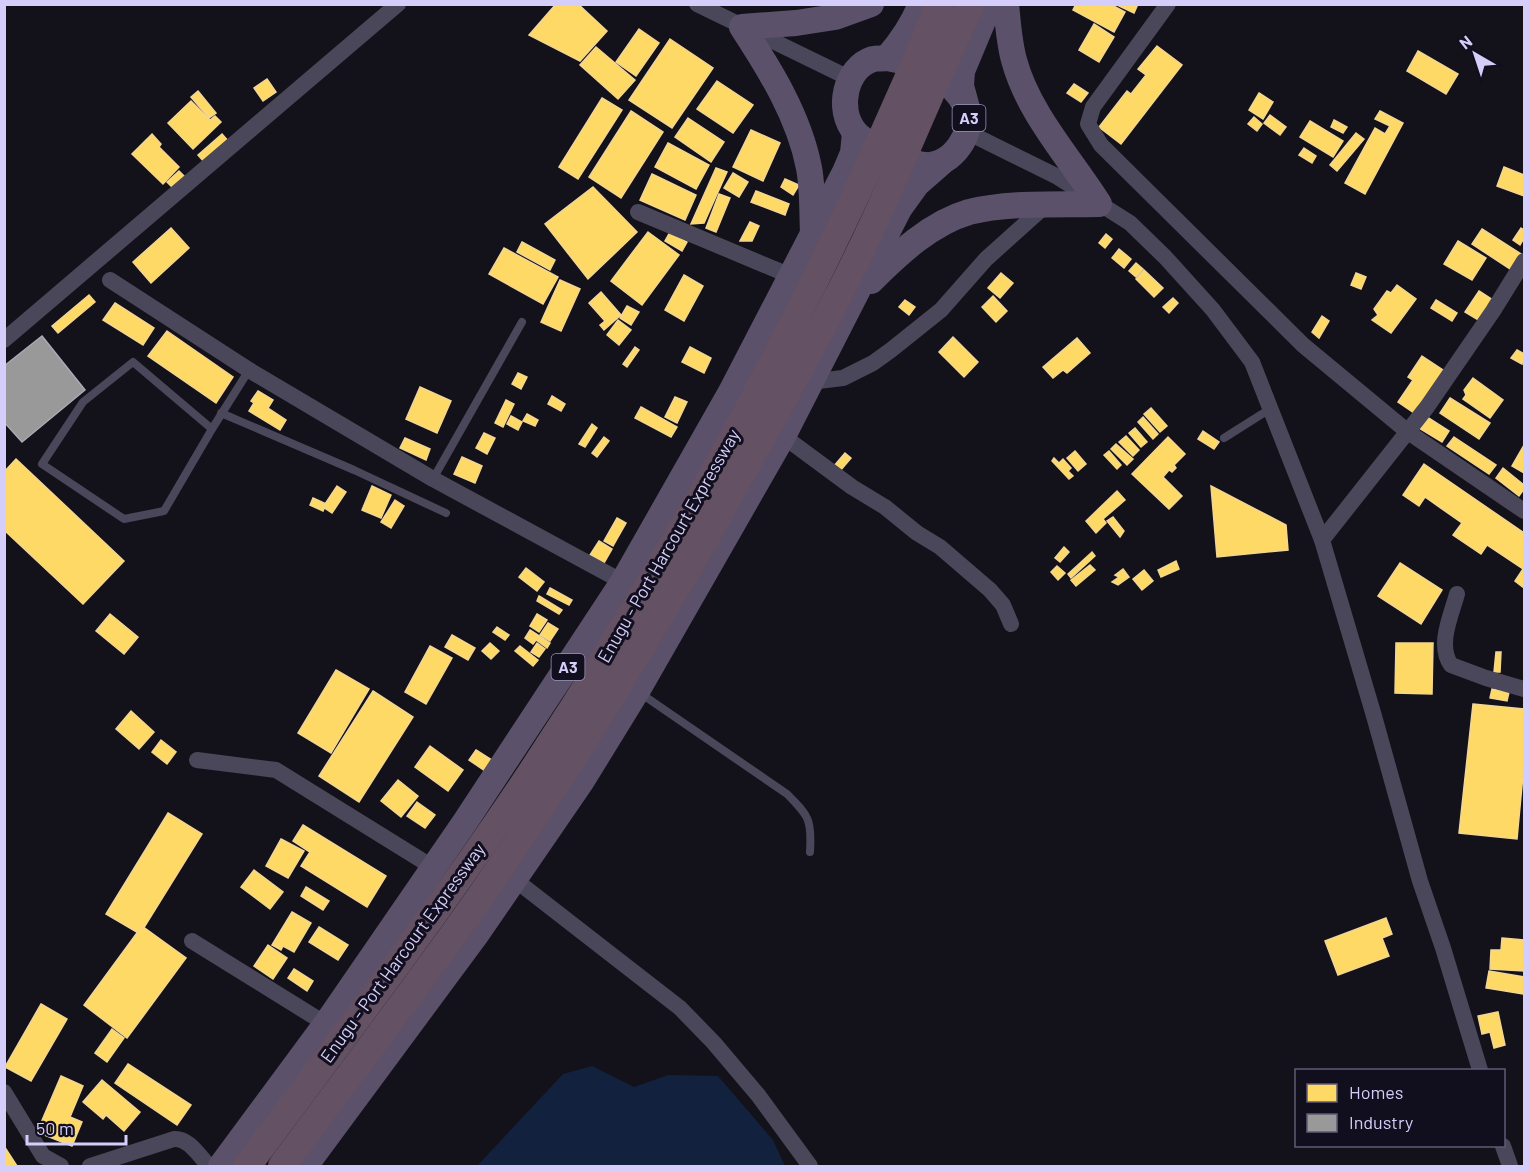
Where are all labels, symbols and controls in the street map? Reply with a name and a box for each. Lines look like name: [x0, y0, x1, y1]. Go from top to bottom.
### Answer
north arrow: [1445, 24, 1505, 84]
text: N: [1455, 31, 1475, 53]
road number: A3: [952, 105, 986, 131]
street label: Enugu - Port Harcourt Expressway: [592, 425, 744, 666]
road number: A3: [552, 654, 584, 680]
street label: Enugu - Port Harcourt Expressway: [315, 838, 489, 1066]
legend: [1295, 1069, 1505, 1147]
text: Homes: [1349, 1081, 1403, 1103]
scale bar: [27, 1108, 126, 1146]
text: Industry: [1349, 1111, 1413, 1133]
text: 50 m: [36, 1117, 74, 1139]

